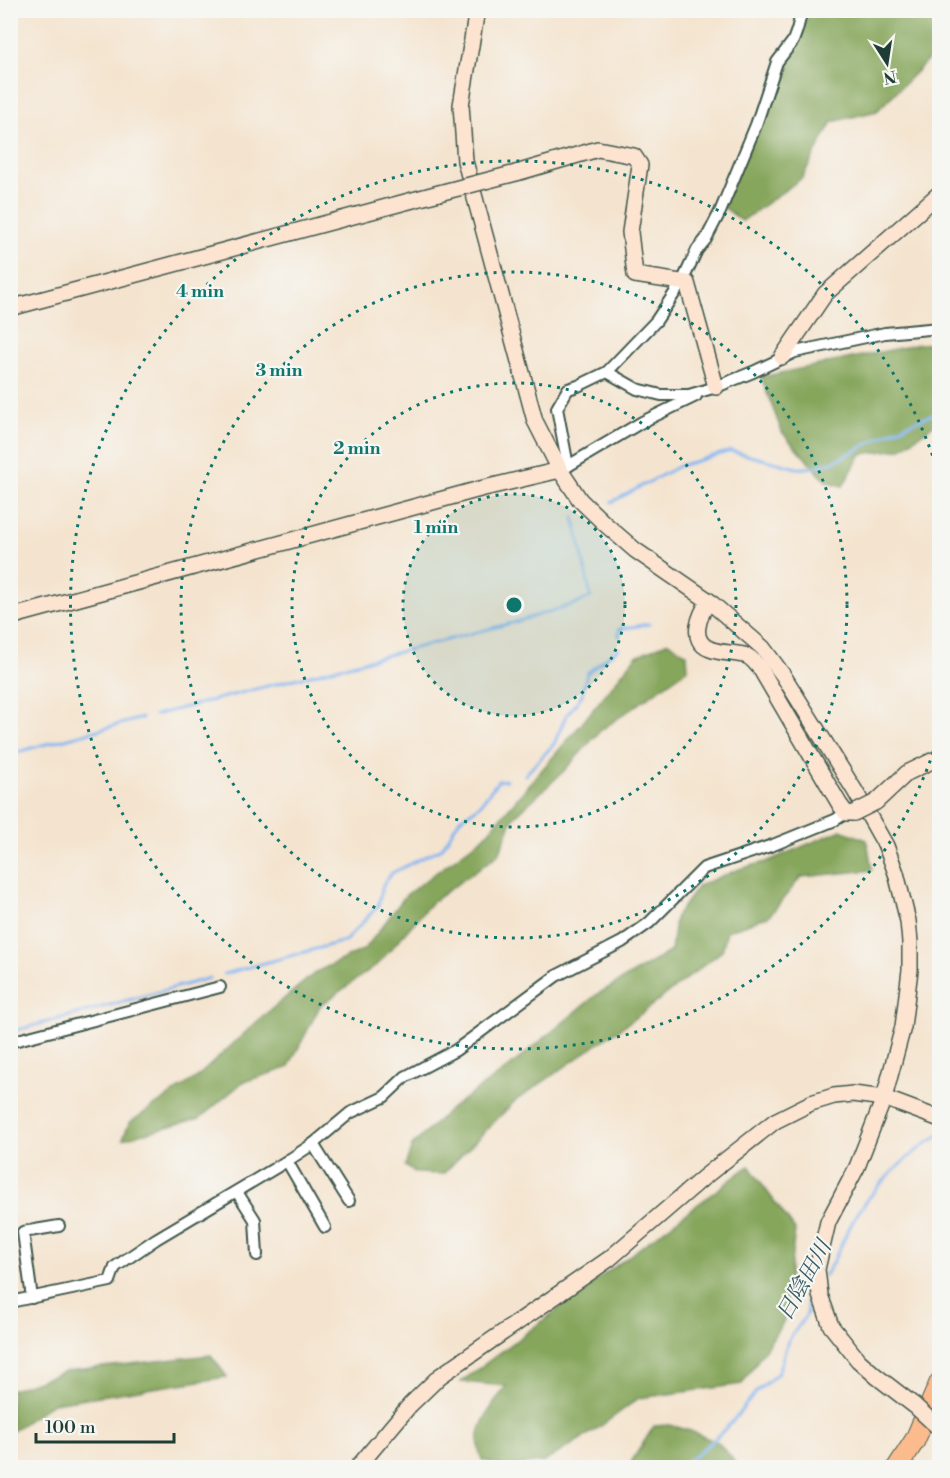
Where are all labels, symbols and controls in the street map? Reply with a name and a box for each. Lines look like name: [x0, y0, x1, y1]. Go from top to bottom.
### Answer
north arrow: [857, 33, 917, 93]
text: N: [881, 66, 898, 88]
text: 4 min: [176, 280, 224, 303]
text: 3 min: [256, 359, 302, 382]
text: 2 min: [333, 437, 381, 460]
text: 1 min: [414, 516, 458, 539]
centre of rings: [504, 595, 524, 615]
water label: 日陰田川: [771, 1234, 838, 1326]
scale bar: [36, 1406, 174, 1444]
text: 100 m: [45, 1416, 96, 1439]

